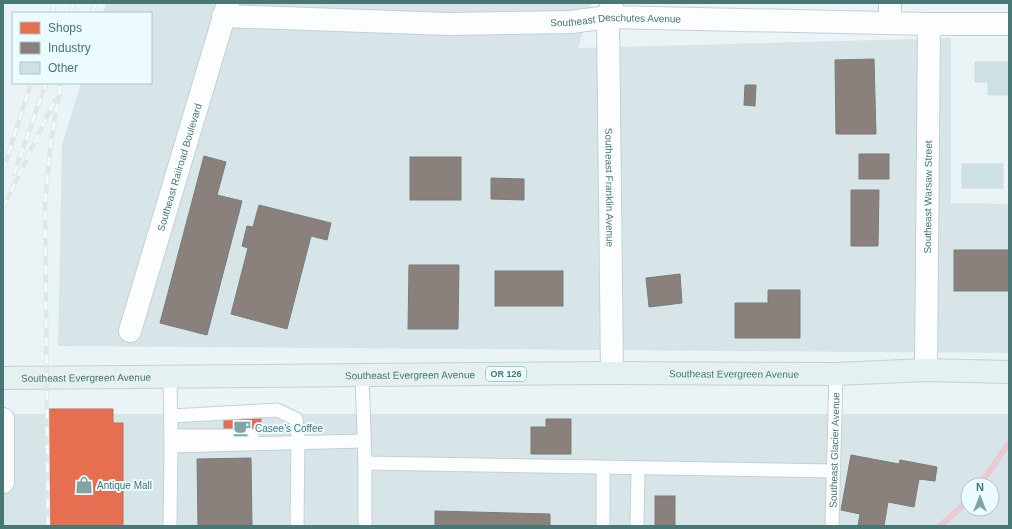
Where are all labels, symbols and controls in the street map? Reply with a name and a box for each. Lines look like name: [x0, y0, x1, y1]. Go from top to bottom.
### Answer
street label: Southeast Deschutes Avenue: [550, 11, 682, 28]
legend: [12, 12, 152, 84]
text: Shops: [48, 21, 82, 35]
text: Industry: [48, 41, 91, 55]
text: Other: [48, 61, 78, 75]
street label: Southeast Railroad Boulevard: [155, 102, 203, 232]
street label: Southeast Franklin Avenue: [604, 128, 616, 248]
street label: Southeast Warsaw Street: [922, 140, 933, 254]
road number: OR 126: [486, 367, 526, 381]
street label: Southeast Evergreen Avenue: [669, 368, 799, 379]
street label: Southeast Evergreen Avenue: [345, 369, 475, 381]
street label: Southeast Evergreen Avenue: [21, 371, 151, 383]
street label: Southeast Glacier Avenue: [827, 392, 841, 508]
cafe icon: Casee’s Coffee: [232, 418, 252, 438]
place label: Casee’s Coffee: [255, 423, 323, 434]
shop icon: Antique Mall: [74, 475, 94, 495]
north arrow: [960, 477, 1000, 517]
place label: Antique Mall: [97, 480, 152, 491]
text: N: [976, 481, 984, 493]

